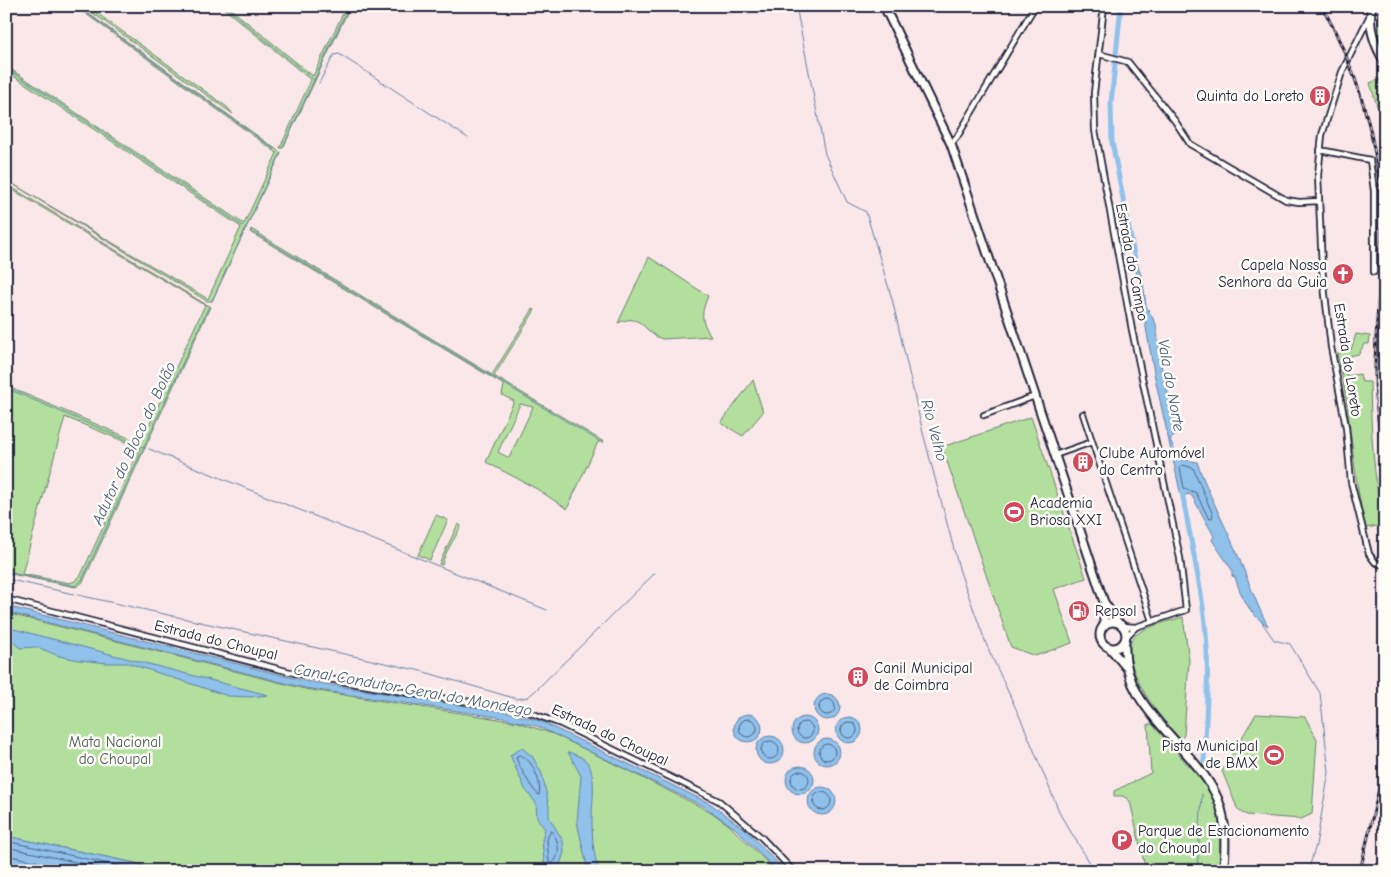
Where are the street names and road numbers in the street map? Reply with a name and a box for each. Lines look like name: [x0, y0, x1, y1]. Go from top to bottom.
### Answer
street label: Estrada do Campo: [1112, 201, 1152, 323]
street label: Estrada do Loreto: [1330, 302, 1366, 418]
street label: Estrada do Choupal: [152, 616, 280, 664]
street label: Estrada do Choupal: [549, 700, 671, 770]

